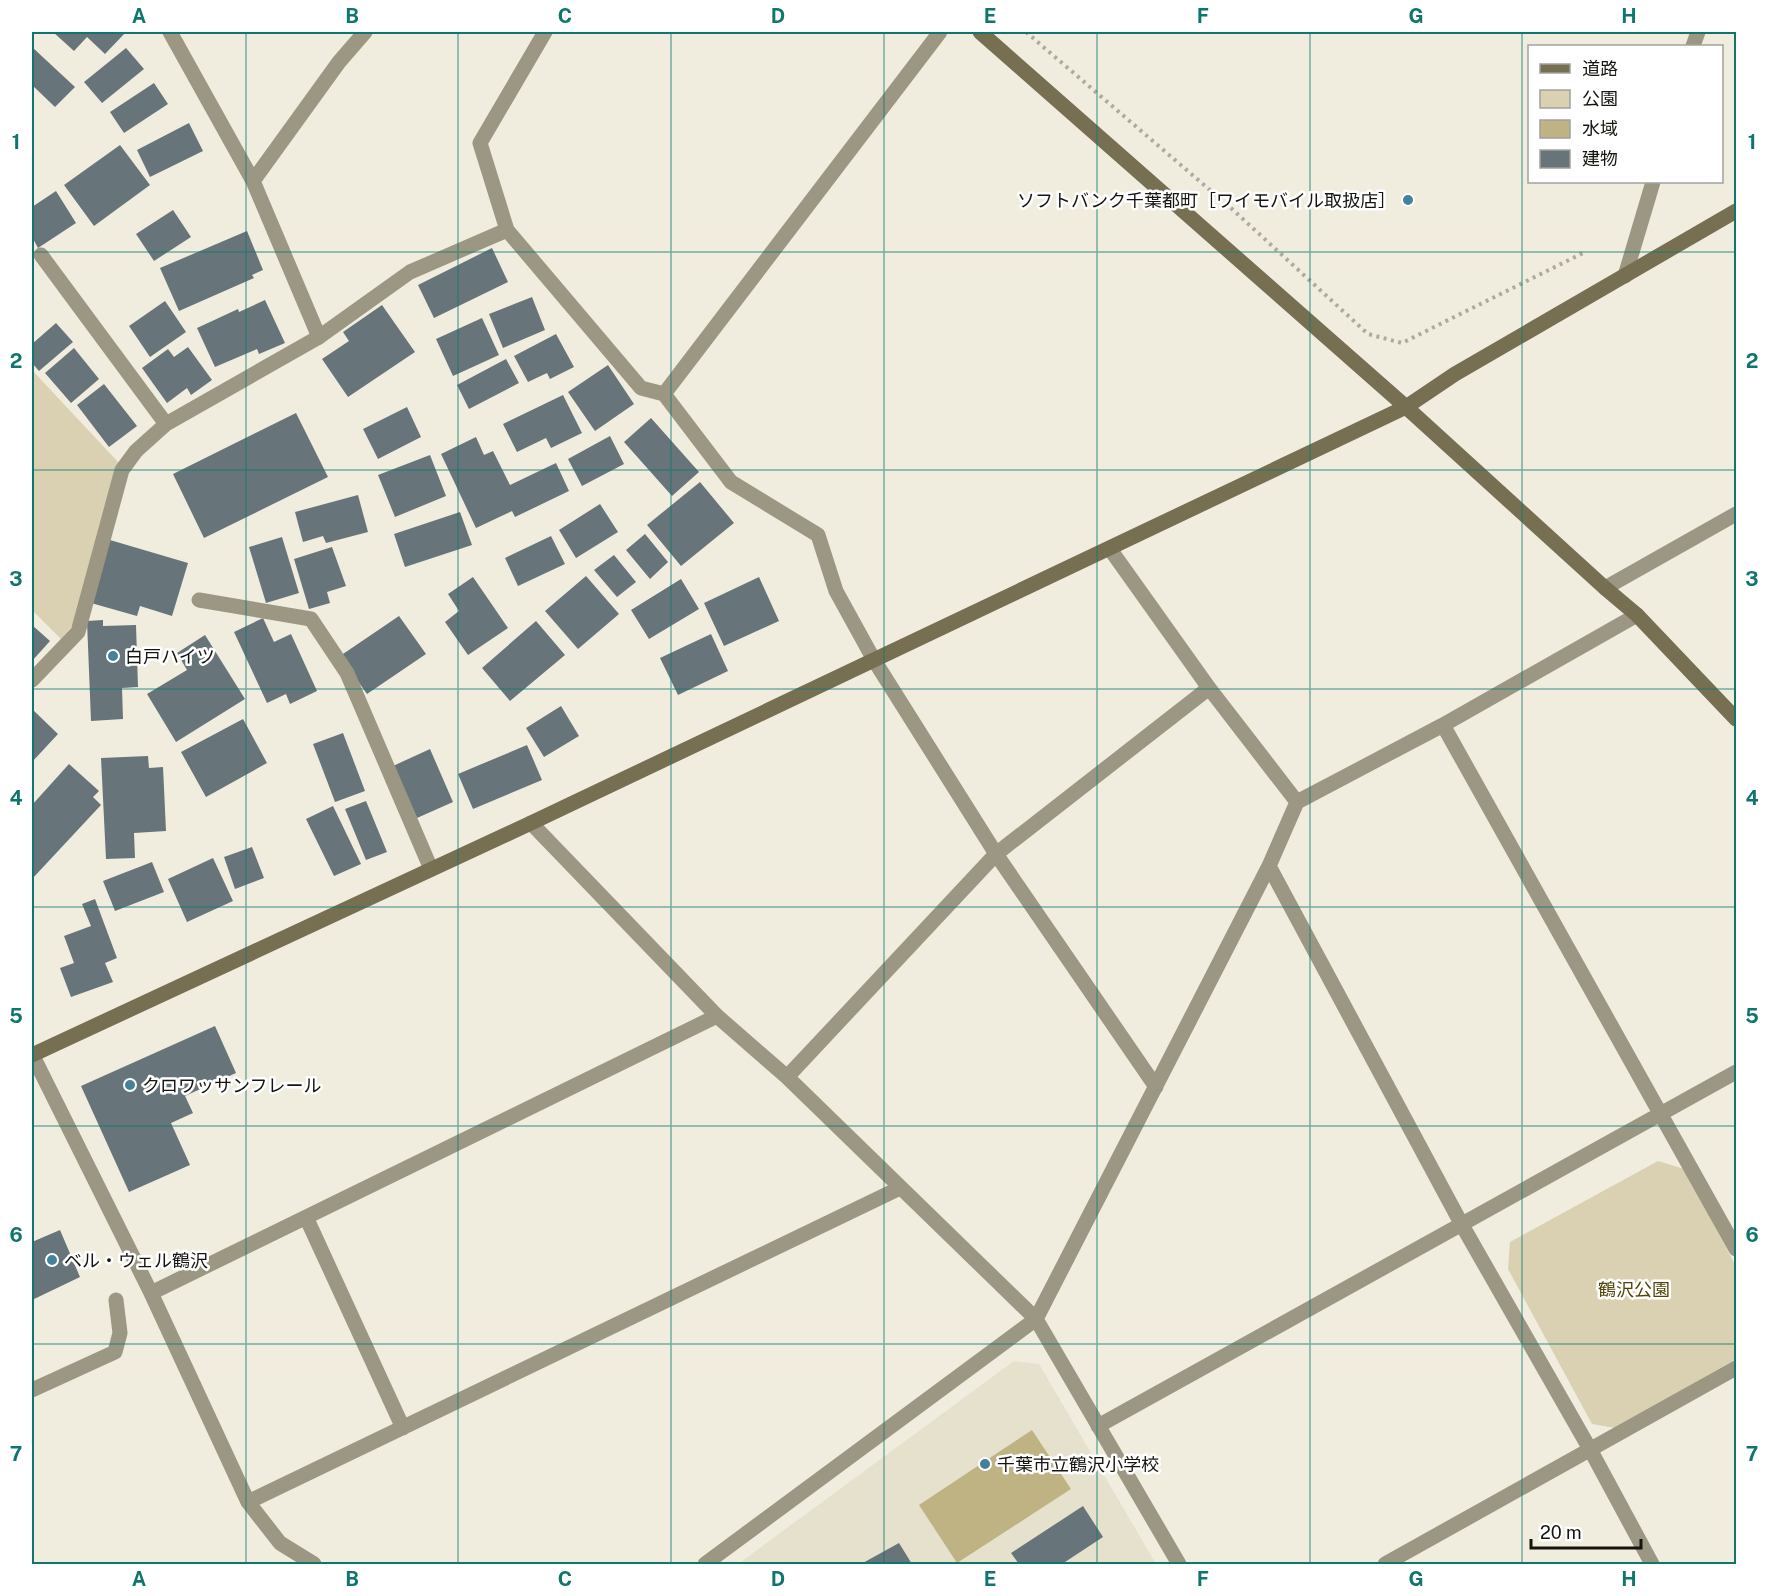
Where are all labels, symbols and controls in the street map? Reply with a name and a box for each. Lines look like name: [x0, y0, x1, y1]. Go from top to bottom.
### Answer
text: A: [132, 4, 146, 28]
text: B: [345, 4, 359, 28]
text: C: [558, 4, 572, 28]
text: D: [771, 4, 785, 28]
text: E: [984, 4, 996, 28]
text: F: [1197, 4, 1209, 28]
text: G: [1408, 4, 1424, 28]
text: H: [1621, 4, 1637, 28]
legend: [1528, 45, 1723, 183]
text: 道路: [1582, 58, 1618, 79]
text: 公園: [1582, 88, 1618, 109]
text: 水域: [1582, 118, 1618, 139]
text: 1: [12, 130, 20, 154]
text: 1: [1748, 130, 1756, 154]
text: 建物: [1582, 148, 1618, 169]
place label: ソフトバンク千葉都町［ワイモバイル取扱店］: [1017, 190, 1396, 211]
marker: ソフトバンク千葉都町［ワイモバイル取扱店］: [1401, 193, 1415, 207]
text: 2: [10, 349, 22, 373]
text: 2: [1746, 349, 1758, 373]
text: 3: [9, 567, 23, 591]
text: 3: [1745, 567, 1759, 591]
place label: 白戸ハイツ: [125, 646, 215, 667]
marker: 白戸ハイツ: [106, 649, 120, 663]
text: 4: [9, 786, 23, 810]
text: 4: [1745, 786, 1759, 810]
text: 5: [9, 1004, 23, 1028]
text: 5: [1745, 1004, 1759, 1028]
place label: クロワッサンフレール: [142, 1075, 321, 1096]
marker: クロワッサンフレール: [123, 1078, 137, 1092]
text: 6: [9, 1223, 23, 1247]
text: 6: [1745, 1223, 1759, 1247]
place label: ベル・ウェル鶴沢: [64, 1250, 208, 1271]
marker: ベル・ウェル鶴沢: [45, 1253, 59, 1267]
park label: 鶴沢公園: [1598, 1279, 1670, 1300]
text: 7: [10, 1442, 22, 1466]
text: 7: [1746, 1442, 1758, 1466]
place label: 千葉市立鶴沢小学校: [997, 1454, 1159, 1475]
marker: 千葉市立鶴沢小学校: [978, 1457, 992, 1471]
scale bar: [1531, 1512, 1640, 1550]
text: 20 m: [1540, 1522, 1582, 1543]
text: A: [132, 1567, 146, 1591]
text: B: [345, 1567, 359, 1591]
text: C: [558, 1567, 572, 1591]
text: D: [771, 1567, 785, 1591]
text: E: [984, 1567, 996, 1591]
text: F: [1197, 1567, 1209, 1591]
text: G: [1408, 1567, 1424, 1591]
text: H: [1621, 1567, 1637, 1591]

